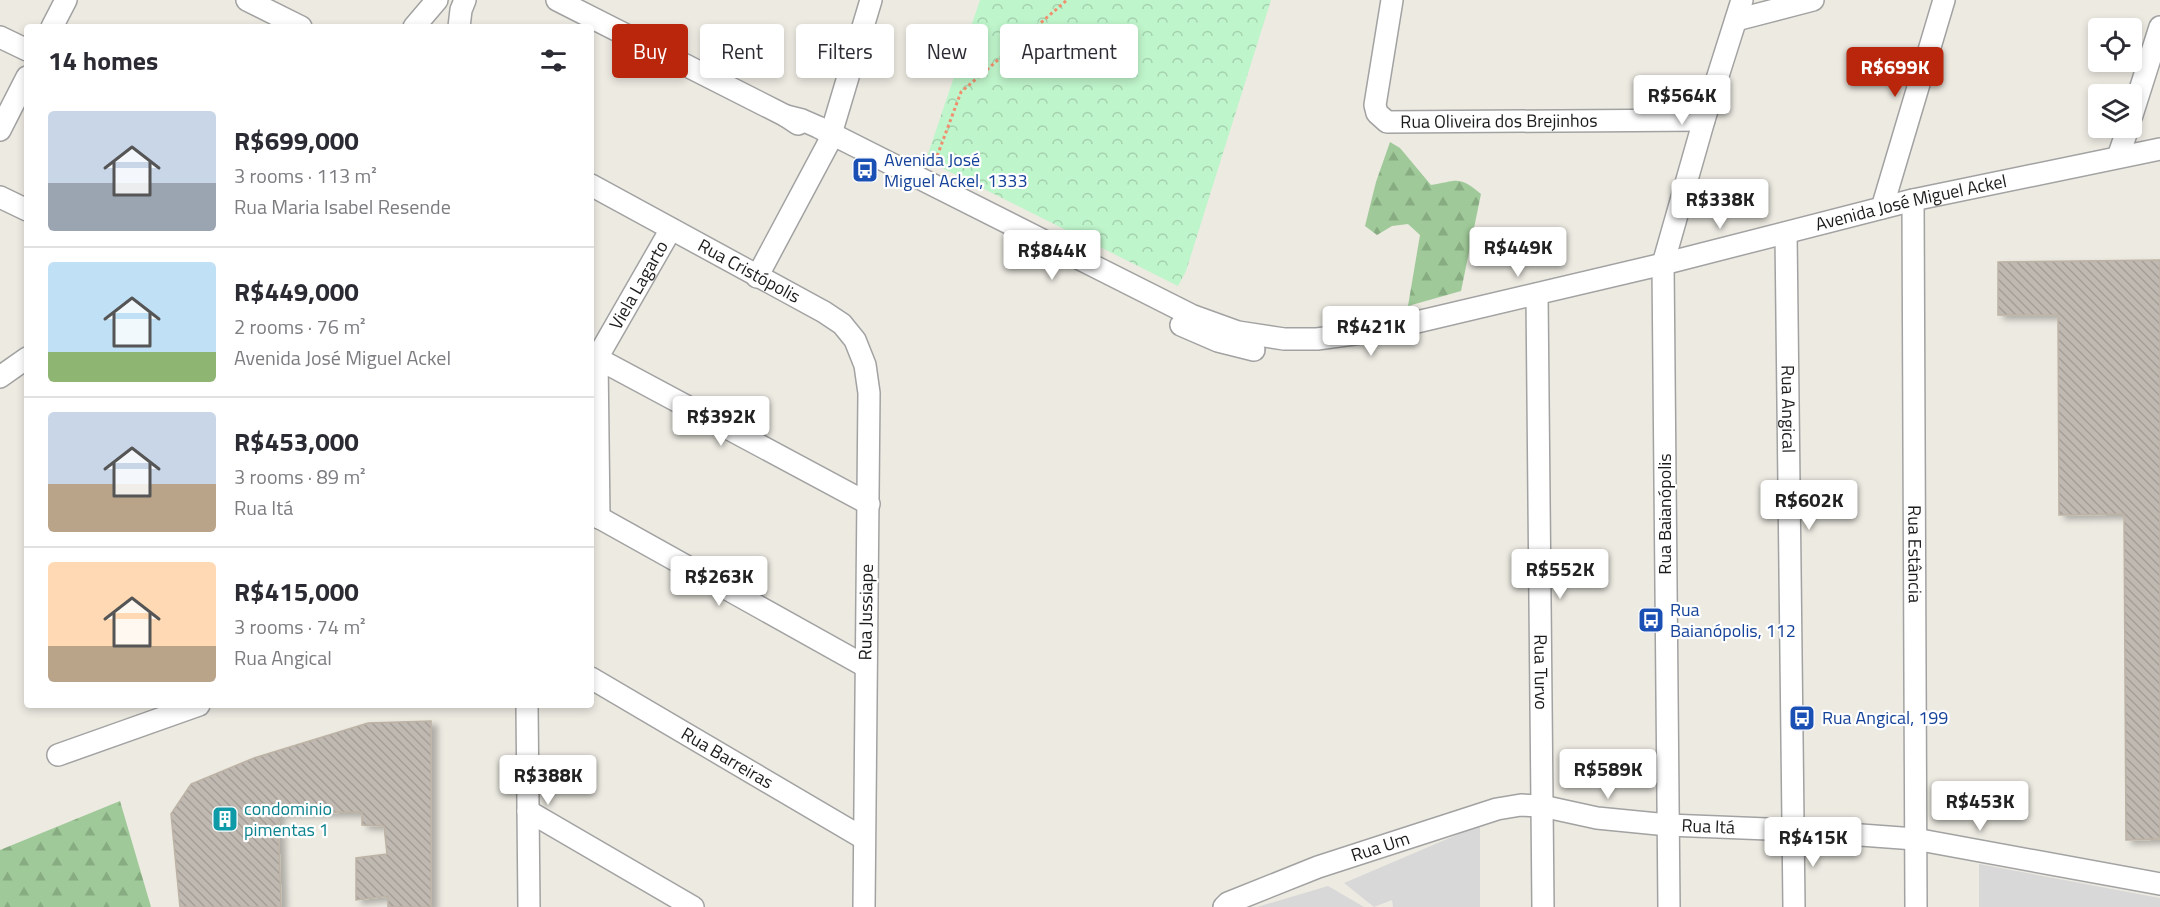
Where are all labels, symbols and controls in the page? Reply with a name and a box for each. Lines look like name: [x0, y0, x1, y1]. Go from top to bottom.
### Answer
map controls: [2088, 18, 2142, 138]
button: locate: [2088, 18, 2142, 72]
chip: Buy: [612, 24, 688, 78]
chip: Rent: [700, 24, 784, 78]
chip: Filters: [796, 24, 894, 78]
chip: New: [906, 24, 988, 78]
chip: Apartment: [1000, 24, 1138, 78]
text: 14 homes: [48, 41, 158, 80]
icon: filters: [537, 44, 570, 77]
pin: R$699K: [1846, 47, 1944, 98]
text: R$699K: [1860, 51, 1930, 82]
pin: R$564K: [1633, 75, 1731, 126]
text: R$564K: [1647, 79, 1717, 110]
button: layers: [2088, 84, 2142, 138]
street label: Rua Oliveira dos Brejinhos: [1400, 107, 1598, 135]
text: R$699,000: [234, 121, 359, 160]
icon: home: [96, 135, 168, 207]
place label: Avenida José Miguel Ackel, 1333: [884, 146, 1027, 194]
bus stop icon: Avenida José Miguel Ackel, 1333: [850, 155, 880, 185]
text: 3 rooms · 113 m²: [234, 160, 377, 191]
street label: Avenida José Miguel Ackel: [1812, 167, 2009, 237]
pin: R$338K: [1671, 179, 1769, 230]
text: R$338K: [1685, 183, 1755, 214]
text: Rua Maria Isabel Resende: [234, 191, 451, 222]
pin: R$449K: [1469, 227, 1567, 278]
pin: R$844K: [1003, 230, 1101, 281]
text: R$449K: [1483, 231, 1553, 262]
street label: Rua Cristópolis: [693, 232, 805, 310]
text: R$844K: [1017, 234, 1087, 265]
street label: Viela Lagarto: [602, 235, 675, 334]
text: R$449,000: [234, 272, 359, 311]
icon: home: [96, 286, 168, 358]
pin: R$421K: [1322, 306, 1420, 357]
text: R$421K: [1336, 310, 1406, 341]
text: 2 rooms · 76 m²: [234, 311, 366, 342]
text: Avenida José Miguel Ackel: [234, 342, 451, 373]
street label: Rua Angical: [1775, 365, 1803, 453]
pin: R$392K: [672, 396, 770, 447]
text: R$392K: [686, 400, 756, 431]
text: R$453,000: [234, 422, 359, 461]
icon: home: [96, 436, 168, 508]
street label: Rua Baianópolis: [1651, 453, 1678, 575]
text: 3 rooms · 89 m²: [234, 461, 366, 492]
pin: R$602K: [1760, 480, 1858, 531]
text: R$602K: [1774, 484, 1844, 515]
text: Rua Itá: [234, 492, 293, 523]
street label: Rua Estância: [1901, 505, 1929, 603]
pin: R$552K: [1511, 549, 1609, 600]
text: R$552K: [1525, 553, 1595, 584]
pin: R$263K: [670, 556, 768, 607]
text: R$263K: [684, 560, 754, 591]
street label: Rua Jussiape: [851, 563, 880, 661]
text: R$415,000: [234, 572, 359, 611]
icon: home: [96, 586, 168, 658]
place label: Rua Baianópolis, 112: [1670, 596, 1796, 644]
bus stop icon: Rua Baianópolis, 112: [1636, 605, 1666, 635]
text: 3 rooms · 74 m²: [234, 611, 366, 642]
street label: Rua Turvo: [1527, 634, 1555, 710]
text: Rua Angical: [234, 642, 332, 673]
bus stop icon: Rua Angical, 199: [1787, 703, 1817, 733]
place label: Rua Angical, 199: [1822, 704, 1948, 731]
street label: Rua Barreiras: [676, 720, 779, 795]
pin: R$589K: [1559, 749, 1657, 800]
text: R$589K: [1573, 753, 1643, 784]
pin: R$388K: [499, 755, 597, 806]
text: R$388K: [513, 759, 583, 790]
pin: R$453K: [1931, 781, 2029, 832]
text: R$453K: [1945, 785, 2015, 816]
place label: condominio pimentas 1: [244, 795, 332, 843]
building icon: condominio pimentas 1: [210, 804, 240, 834]
street label: Rua Itá: [1681, 812, 1735, 841]
pin: R$415K: [1764, 817, 1862, 868]
text: R$415K: [1778, 821, 1848, 852]
street label: Rua Um: [1347, 824, 1413, 868]

